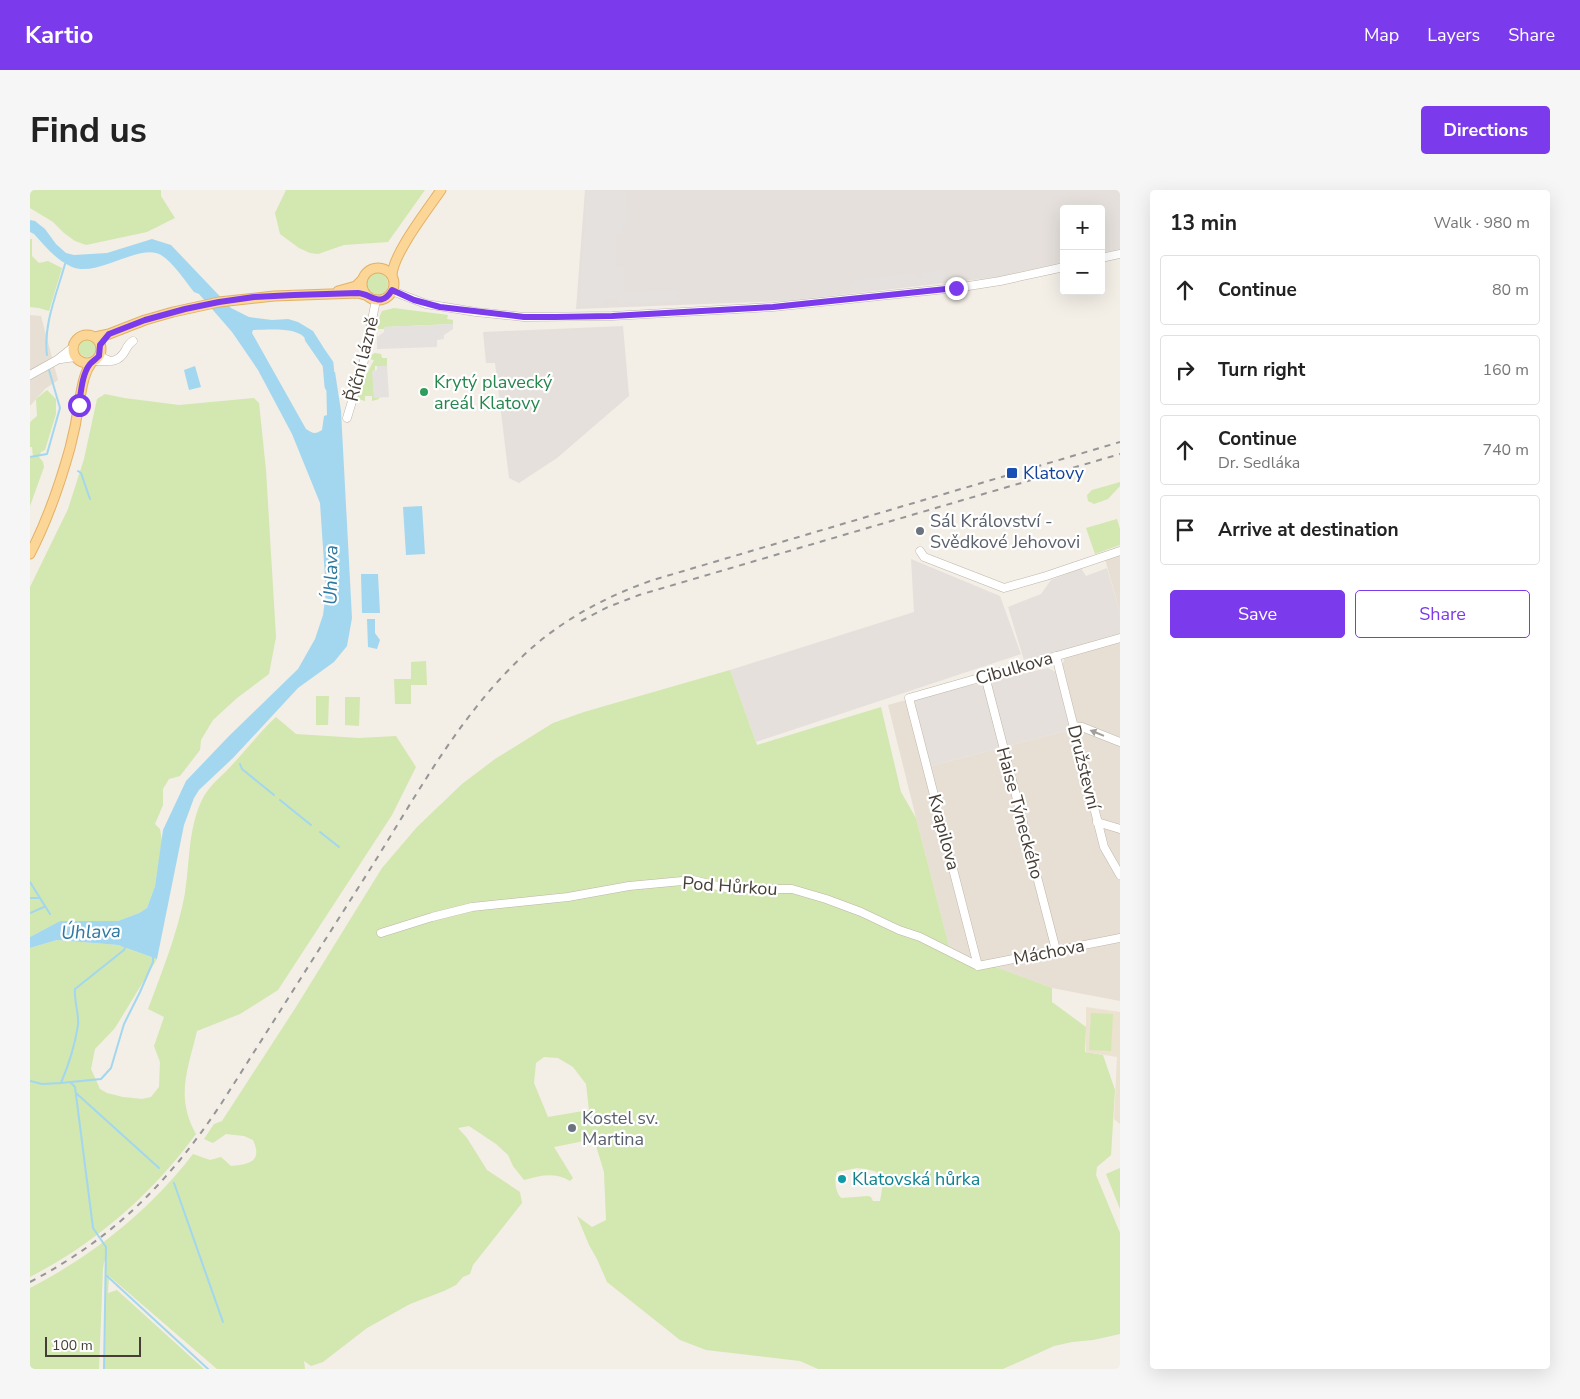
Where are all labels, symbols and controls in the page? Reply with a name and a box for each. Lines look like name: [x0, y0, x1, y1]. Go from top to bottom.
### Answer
text: Kartio: [25, 19, 93, 51]
text: Map: [1364, 23, 1399, 47]
text: Layers: [1427, 23, 1480, 47]
text: Share: [1508, 23, 1555, 47]
button: Directions: [1421, 106, 1550, 154]
text: Find us: [30, 107, 147, 154]
map controls: [1060, 205, 1105, 295]
button: +: [1060, 205, 1105, 250]
text: 13 min: [1170, 209, 1237, 237]
text: Walk · 980 m: [1434, 212, 1530, 234]
button: −: [1060, 250, 1105, 295]
icon: ahead: [1171, 276, 1199, 304]
route end: [945, 277, 968, 300]
text: Continue: [1218, 277, 1297, 303]
text: 80 m: [1492, 279, 1529, 301]
street label: Říční lázně: [340, 314, 384, 404]
icon: right: [1171, 356, 1199, 384]
text: Turn right: [1218, 357, 1305, 383]
text: 160 m: [1482, 359, 1529, 381]
place label: Krytý plavecký areál Klatovy: [434, 370, 553, 415]
marker: Krytý plavecký areál Klatovy: [418, 386, 430, 398]
route start: [68, 394, 91, 417]
text: Continue: [1218, 426, 1297, 452]
icon: ahead: [1171, 436, 1199, 464]
text: 740 m: [1482, 439, 1529, 461]
text: Dr. Sedláka: [1218, 452, 1300, 474]
place label: Klatovy: [1023, 461, 1085, 485]
marker: Klatovy: [1005, 466, 1019, 480]
place label: Sál Království - Svědkové Jehovovi: [930, 509, 1080, 554]
icon: arrive: [1171, 516, 1199, 544]
text: Arrive at destination: [1218, 517, 1399, 543]
marker: Sál Království - Svědkové Jehovovi: [914, 525, 926, 537]
water label: Úhlava: [317, 545, 345, 605]
button: Save: [1170, 590, 1345, 638]
button: Share: [1355, 590, 1530, 638]
street label: Cibulkova: [972, 646, 1056, 690]
street label: Družstevní: [1062, 722, 1106, 812]
one-way arrow: [1089, 729, 1104, 737]
street label: Haise Týneckého: [991, 744, 1049, 882]
street label: Kvapilova: [922, 791, 966, 873]
street label: Pod Hůrkou: [682, 871, 778, 901]
water label: Úhlava: [61, 918, 121, 946]
street label: Máchova: [1011, 933, 1087, 971]
place label: Kostel sv. Martina: [582, 1106, 658, 1151]
marker: Kostel sv. Martina: [566, 1122, 578, 1134]
place label: Klatovská hůrka: [852, 1167, 980, 1191]
marker: Klatovská hůrka: [836, 1173, 848, 1185]
scale bar: [45, 1334, 141, 1357]
text: 100 m: [52, 1336, 93, 1355]

